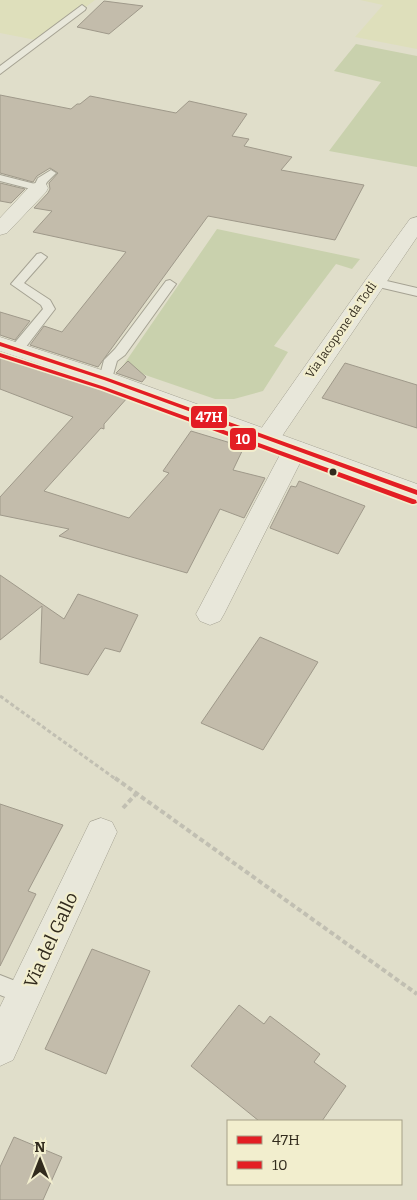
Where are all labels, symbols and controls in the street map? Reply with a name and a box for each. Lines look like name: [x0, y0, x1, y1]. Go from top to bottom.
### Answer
street label: Via Jacopone da Todi: [303, 279, 380, 381]
line badge: 47H: [190, 405, 228, 429]
text: 47H: [196, 409, 222, 426]
line badge: 10: [229, 427, 257, 451]
text: 10: [236, 431, 251, 448]
unlabelled marker: [328, 467, 338, 477]
street label: Via del Gallo: [19, 889, 83, 991]
legend: [227, 1120, 402, 1185]
text: 47H: [272, 1131, 300, 1149]
north arrow: [15, 1135, 65, 1185]
text: N: [35, 1139, 46, 1156]
text: 10: [272, 1156, 288, 1174]

